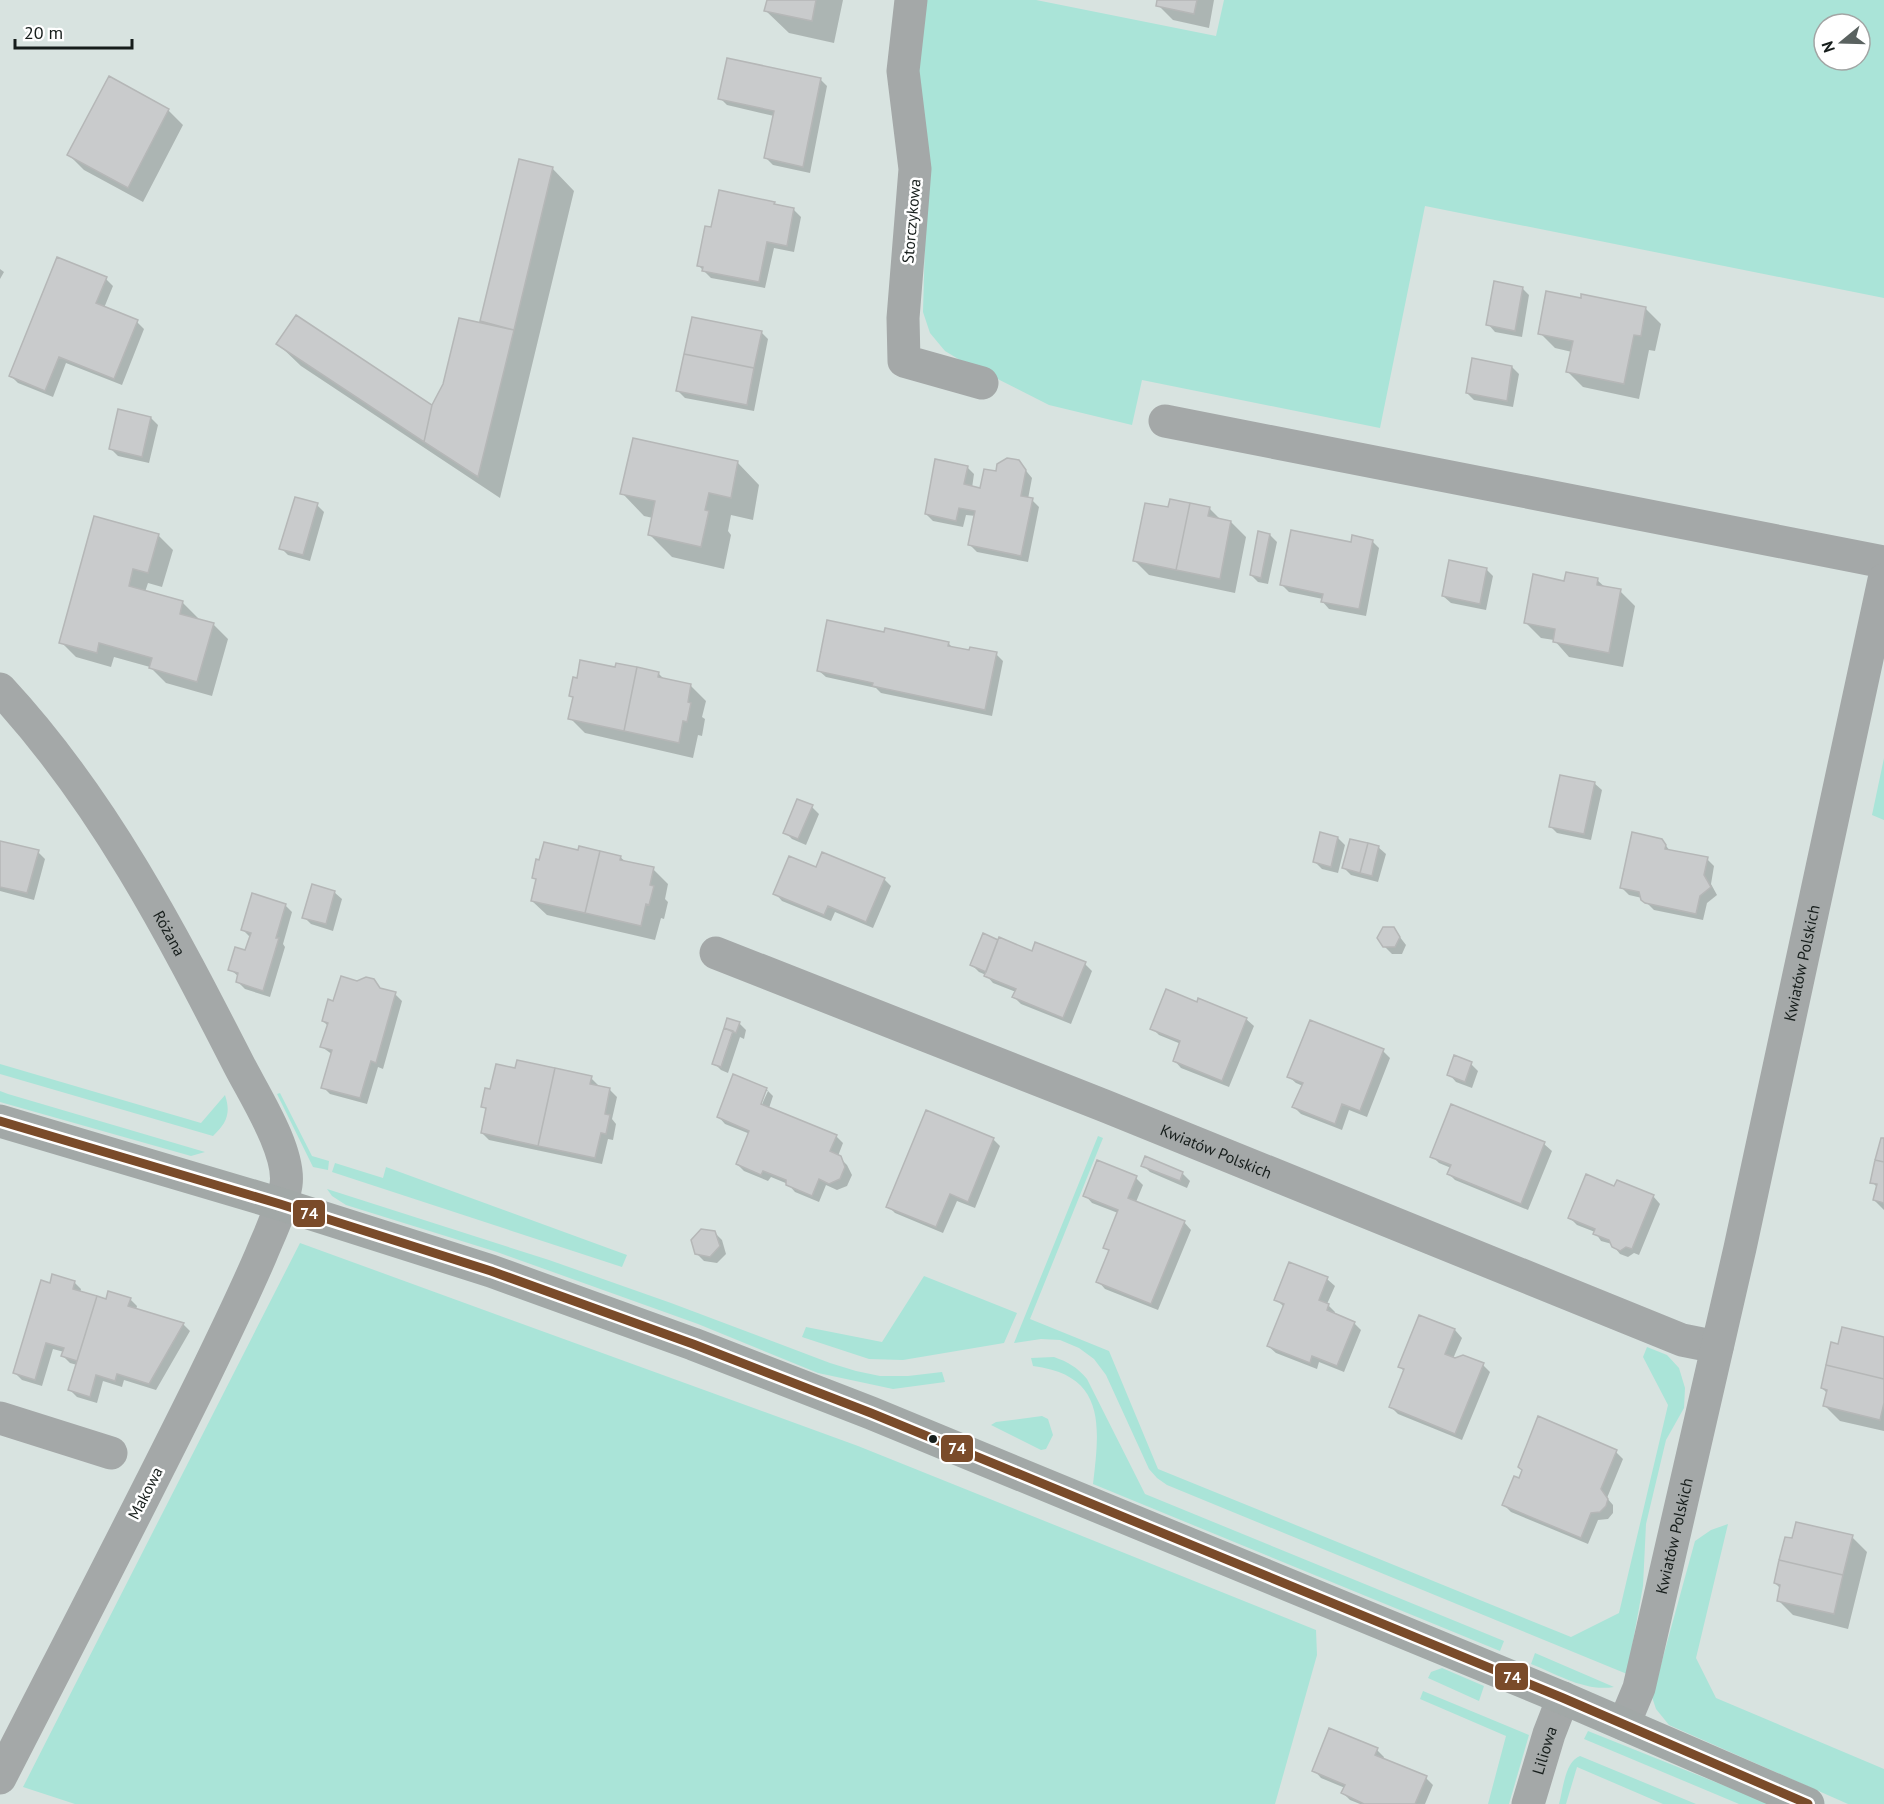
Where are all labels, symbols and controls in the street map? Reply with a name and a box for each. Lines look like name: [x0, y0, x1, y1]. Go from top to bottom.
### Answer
scale bar: [15, 12, 132, 50]
north arrow: [1812, 12, 1872, 72]
text: 20 m: [24, 21, 63, 44]
text: N: [1817, 39, 1839, 55]
street label: Storczykowa: [897, 178, 925, 264]
street label: Kwiatów Polskich: [1779, 903, 1824, 1023]
street label: Różana: [149, 907, 190, 959]
street label: Kwiatów Polskich: [1157, 1120, 1275, 1183]
line badge: 74: [292, 1199, 326, 1228]
text: 74: [300, 1203, 318, 1223]
unlabelled marker: [927, 1433, 939, 1445]
line badge: 74: [940, 1434, 974, 1463]
text: 74: [948, 1438, 966, 1458]
street label: Makowa: [123, 1463, 167, 1523]
street label: Kwiatów Polskich: [1651, 1476, 1697, 1596]
line badge: 74: [1494, 1662, 1529, 1691]
text: 74: [1503, 1667, 1521, 1687]
street label: Liliowa: [1527, 1723, 1561, 1777]

